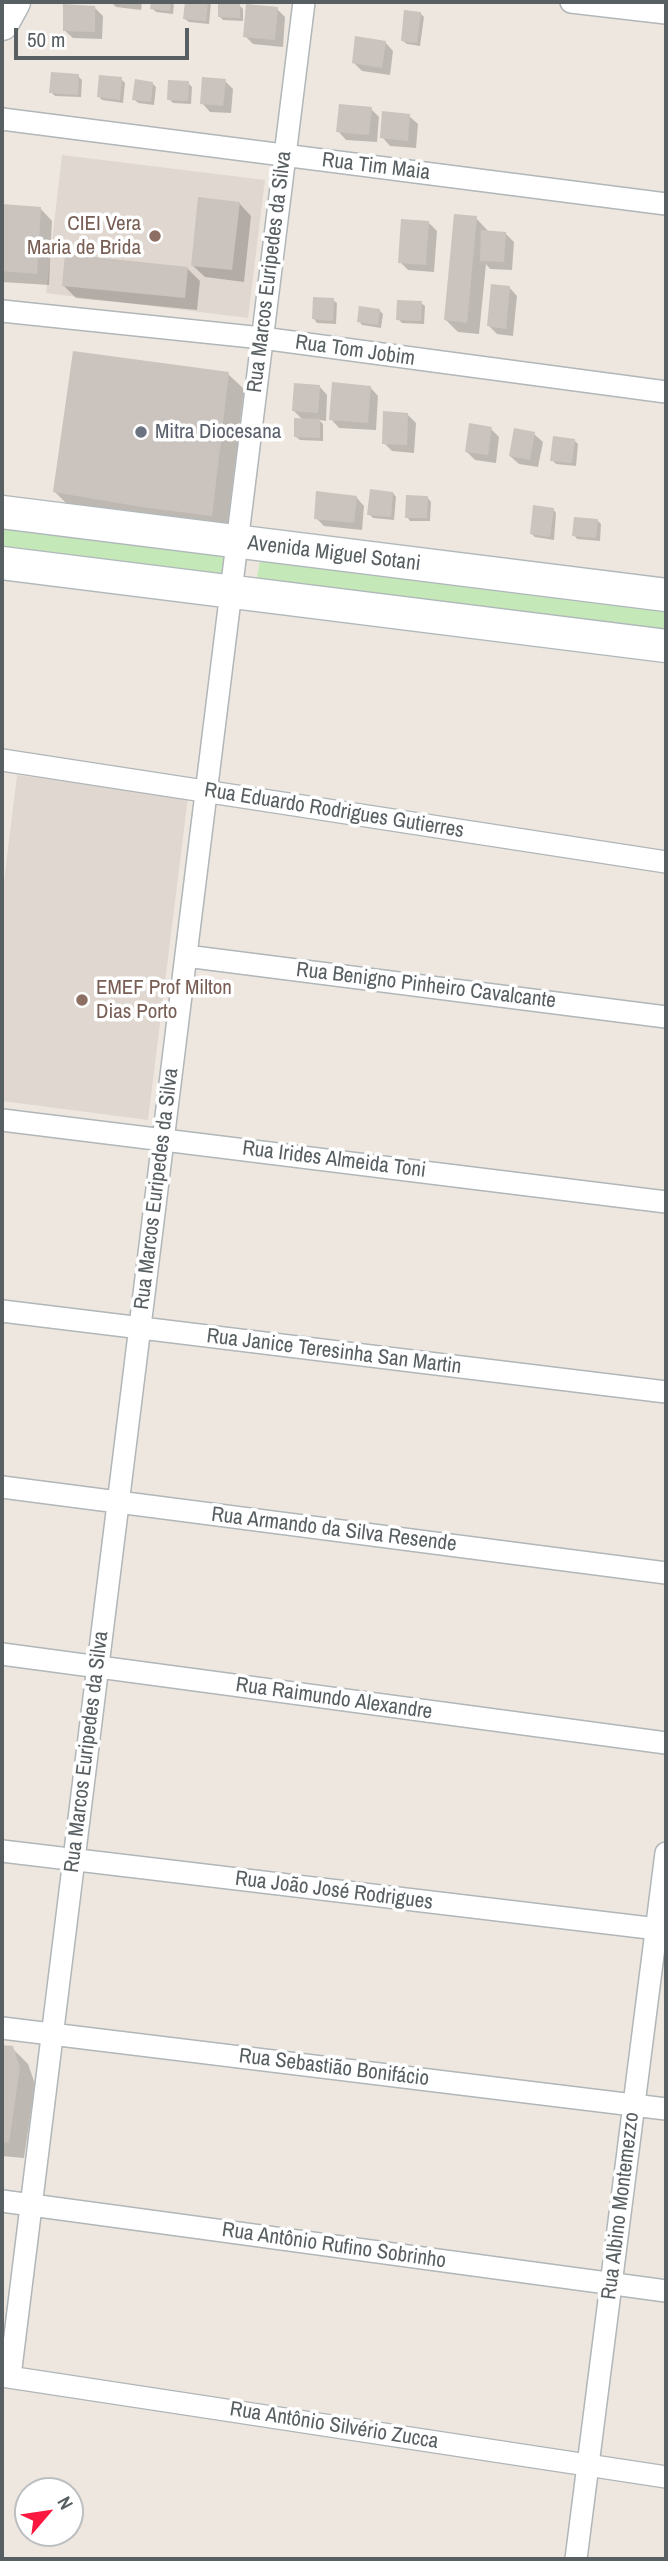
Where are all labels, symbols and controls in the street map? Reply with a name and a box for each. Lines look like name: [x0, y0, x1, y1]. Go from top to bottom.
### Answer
scale bar: [18, 14, 192, 58]
text: 50 m: [27, 25, 65, 54]
street label: Rua Tim Maia: [321, 148, 431, 186]
street label: Rua Marcos Euripedes da Silva: [243, 150, 297, 394]
place label: CIEI Vera Maria de Brida: [27, 211, 141, 261]
marker: CIEI Vera Maria de Brida: [147, 228, 163, 244]
street label: Rua Tom Jobim: [294, 330, 416, 372]
place label: Mitra Diocesana: [155, 419, 281, 445]
marker: Mitra Diocesana: [133, 424, 149, 440]
street label: Avenida Miguel Sotani: [246, 531, 422, 577]
street label: Rua Eduardo Rodrigues Gutierres: [203, 778, 465, 844]
street label: Rua Benigno Pinheiro Cavalcante: [295, 958, 557, 1014]
place label: EMEF Prof Milton Dias Porto: [96, 975, 232, 1025]
marker: EMEF Prof Milton Dias Porto: [74, 992, 90, 1008]
street label: Rua Marcos Euripedes da Silva: [130, 1067, 184, 1311]
street label: Rua Irides Almeida Toni: [241, 1136, 427, 1184]
street label: Rua Janice Teresinha San Martin: [205, 1324, 463, 1380]
street label: Rua Armando da Silva Resende: [210, 1502, 458, 1558]
street label: Rua Marcos Euripedes da Silva: [60, 1630, 114, 1874]
street label: Rua Raimundo Alexandre: [234, 1673, 434, 1725]
street label: Rua João José Rodrigues: [234, 1866, 434, 1916]
street label: Rua Sebastião Bonifácio: [237, 2044, 431, 2092]
street label: Rua Albino Montemezzo: [597, 2111, 645, 2301]
street label: Rua Antônio Rufino Sobrinho: [220, 2218, 448, 2274]
street label: Rua Antônio Silvério Zucca: [228, 2397, 440, 2455]
north arrow: [14, 2477, 84, 2547]
text: N: [52, 2492, 80, 2514]

